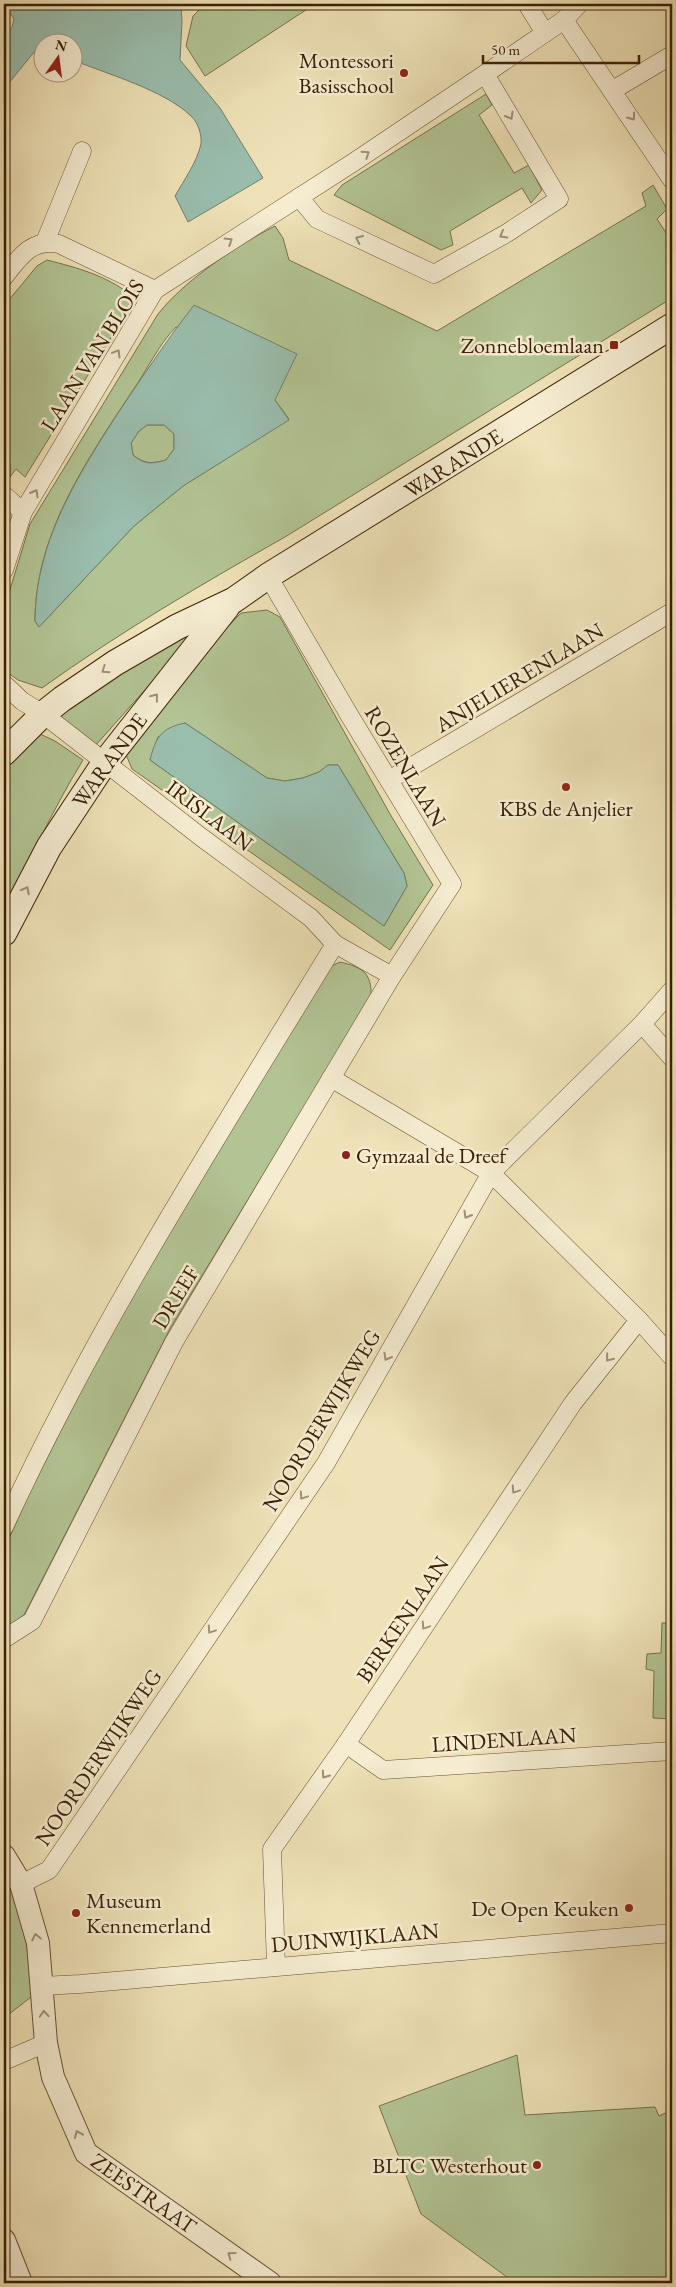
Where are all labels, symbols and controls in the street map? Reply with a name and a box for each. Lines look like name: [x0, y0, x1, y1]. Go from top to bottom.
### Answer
north arrow: [32, 32, 82, 82]
scale bar: [483, 32, 640, 64]
text: N: [53, 35, 69, 56]
text: 50 m: [491, 40, 520, 59]
place label: Montessori Basisschool: [299, 46, 394, 100]
marker: Montessori Basisschool: [398, 67, 410, 79]
one-way arrow: [504, 110, 514, 119]
one-way arrow: [626, 112, 635, 121]
one-way arrow: [361, 151, 370, 160]
one-way arrow: [500, 228, 509, 238]
one-way arrow: [355, 235, 364, 245]
one-way arrow: [224, 238, 233, 247]
street label: LAAN VAN BLOIS: [34, 274, 151, 437]
place label: Zonnebloemlaan: [461, 331, 604, 360]
marker: Zonnebloemlaan: [608, 339, 620, 351]
one-way arrow: [111, 350, 121, 359]
street label: WARANDE: [399, 422, 508, 505]
one-way arrow: [28, 489, 38, 498]
street label: ANJELIERENLAAN: [429, 615, 609, 740]
one-way arrow: [101, 664, 111, 673]
one-way arrow: [150, 694, 158, 703]
street label: ROZENLAAN: [358, 700, 453, 833]
street label: WARANDE: [65, 707, 154, 814]
street label: IRISLAAN: [160, 773, 259, 858]
marker: KBS de Anjelier: [560, 781, 572, 793]
place label: KBS de Anjelier: [499, 794, 633, 823]
one-way arrow: [20, 886, 30, 895]
place label: Gymzaal de Dreef: [356, 1141, 509, 1170]
marker: Gymzaal de Dreef: [340, 1149, 352, 1161]
one-way arrow: [463, 1210, 473, 1219]
street label: DREEF: [145, 1260, 205, 1334]
street label: NOORDERWIJKWEG: [256, 1324, 387, 1517]
one-way arrow: [383, 1351, 393, 1360]
one-way arrow: [606, 1352, 614, 1361]
one-way arrow: [512, 1485, 521, 1494]
one-way arrow: [300, 1490, 309, 1500]
street label: BERKENLAAN: [349, 1550, 456, 1688]
one-way arrow: [422, 1620, 431, 1629]
one-way arrow: [208, 1624, 217, 1634]
street label: NOORDERWIJKWEG: [28, 1663, 168, 1851]
street label: LINDENLAAN: [431, 1720, 578, 1759]
one-way arrow: [322, 1769, 330, 1778]
place label: Museum Kennemerland: [86, 1886, 212, 1940]
place label: De Open Keuken: [471, 1894, 619, 1923]
marker: De Open Keuken: [623, 1902, 635, 1914]
marker: Museum Kennemerland: [70, 1907, 82, 1919]
street label: DUINWIJKLAAN: [270, 1916, 441, 1959]
one-way arrow: [31, 1933, 42, 1942]
one-way arrow: [38, 2010, 49, 2018]
one-way arrow: [73, 2130, 84, 2139]
street label: ZEESTRAAT: [85, 2146, 203, 2241]
place label: BLTC Westerhout: [372, 2151, 527, 2180]
marker: BLTC Westerhout: [531, 2159, 543, 2171]
one-way arrow: [228, 2252, 237, 2260]

